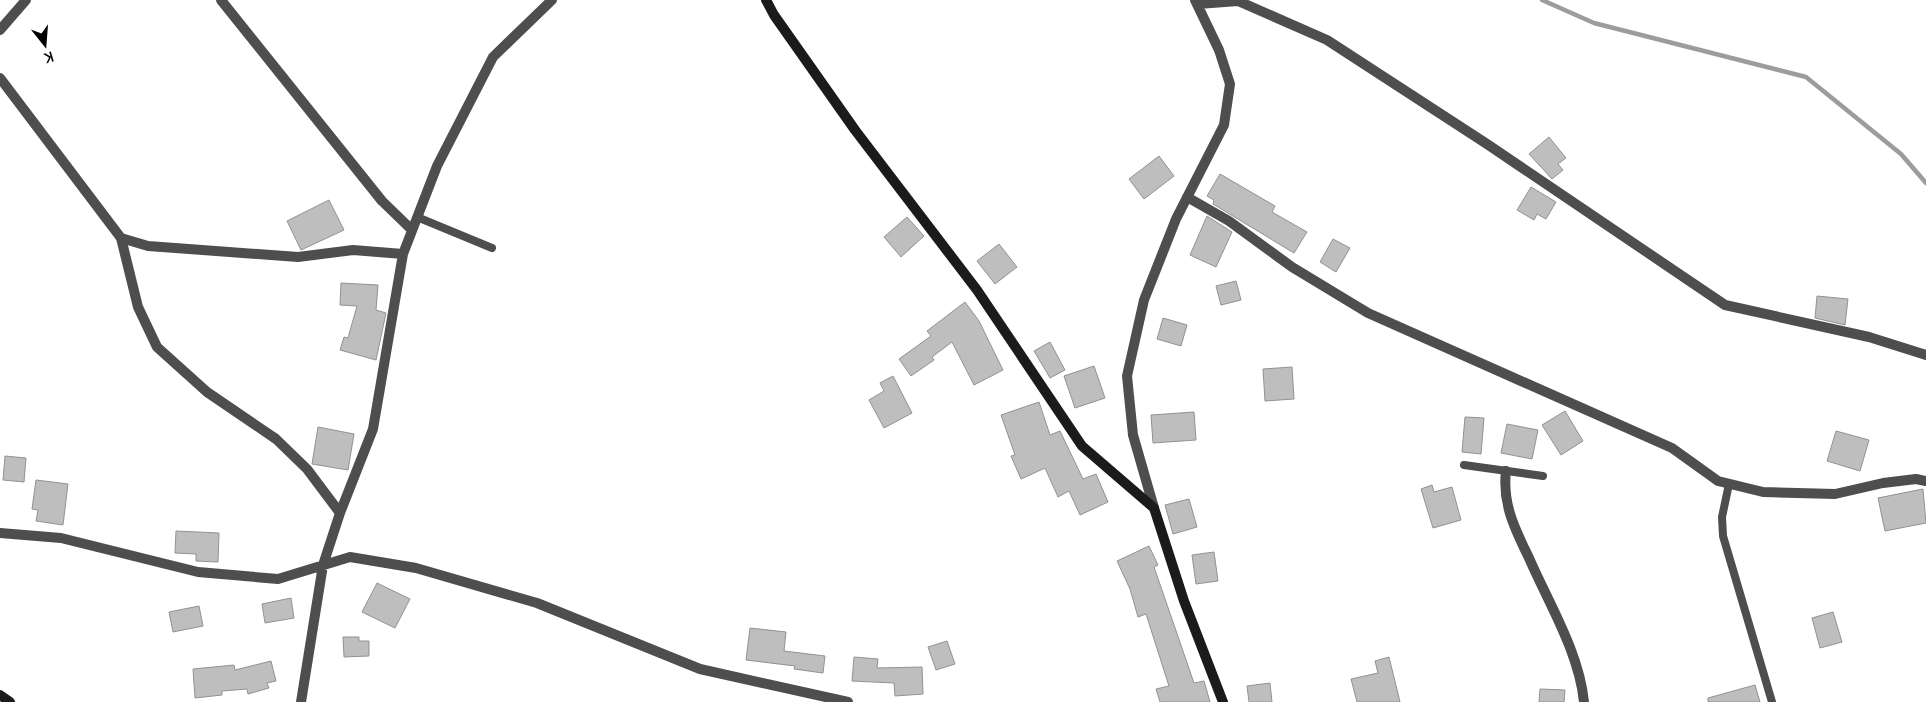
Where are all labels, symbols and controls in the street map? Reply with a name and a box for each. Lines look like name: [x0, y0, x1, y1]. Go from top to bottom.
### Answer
north arrow: [20, 20, 70, 70]
text: K: [41, 48, 56, 69]

